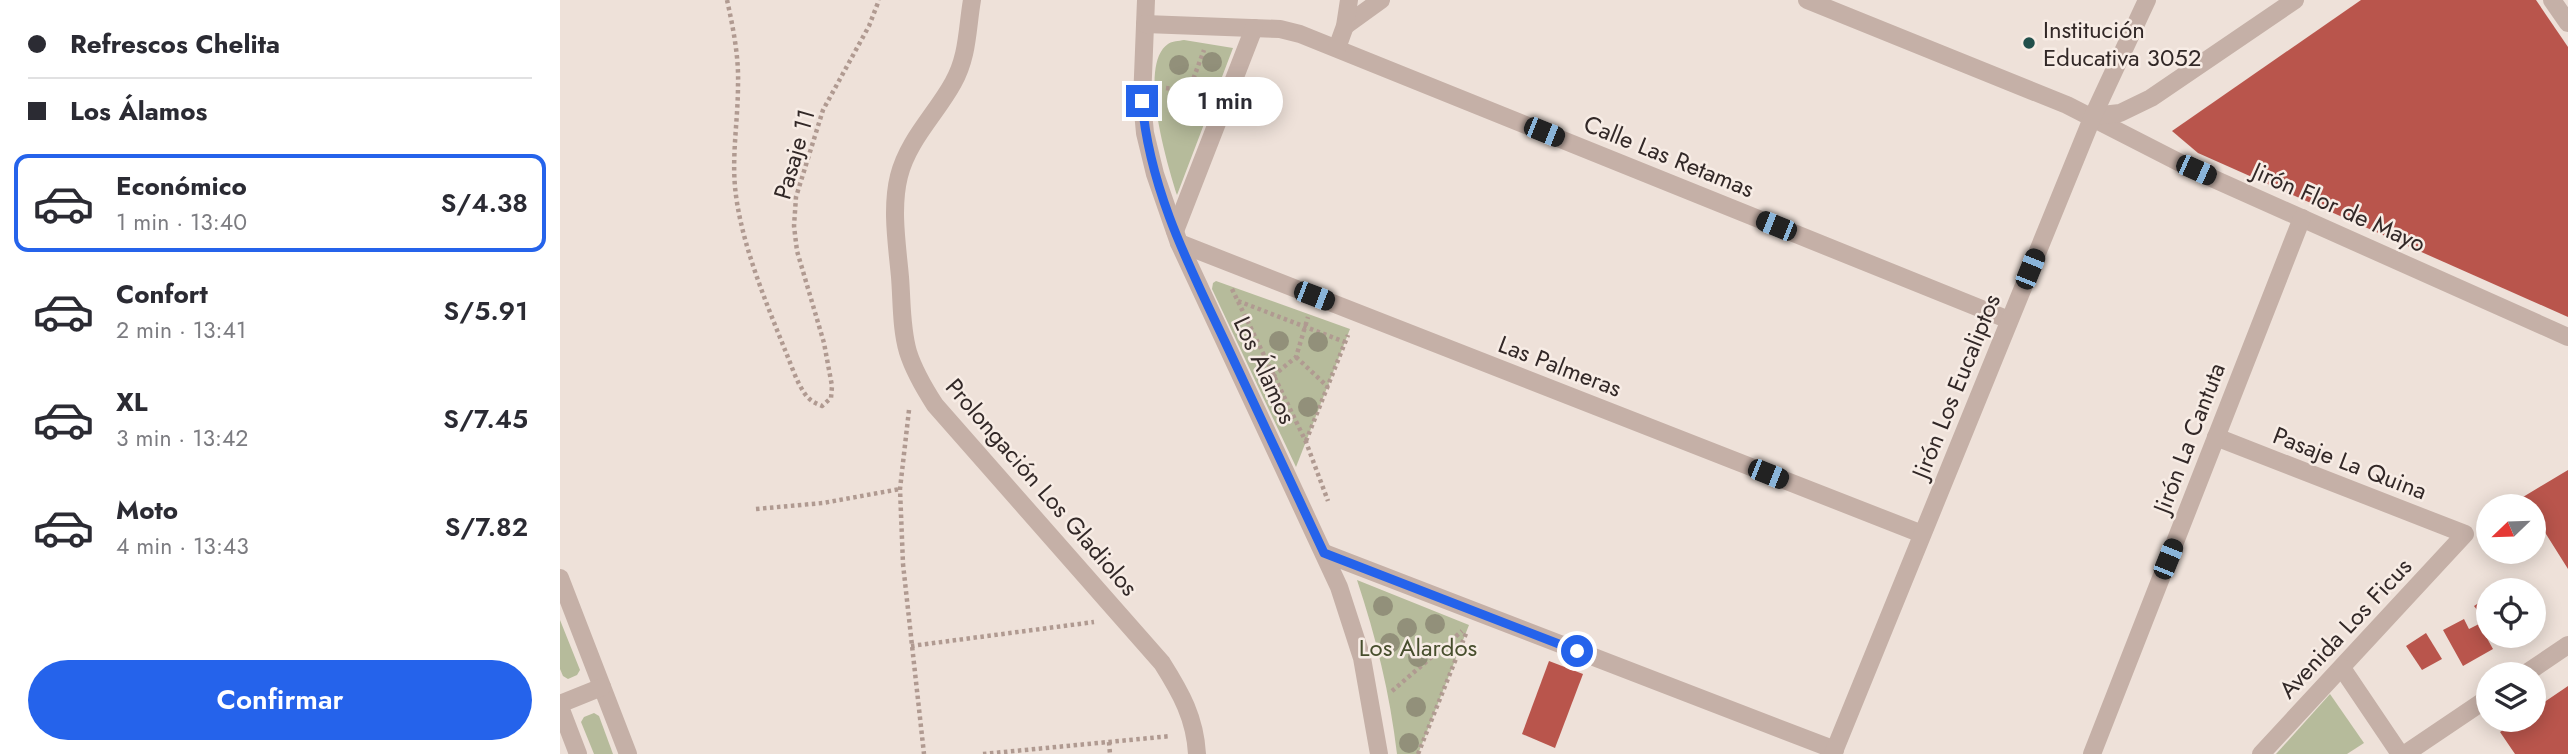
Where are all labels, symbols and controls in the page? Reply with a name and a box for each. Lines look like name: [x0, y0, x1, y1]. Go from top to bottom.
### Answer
place label: Institución Educativa 3052: [2043, 12, 2202, 75]
text: Refrescos Chelita: [70, 25, 280, 63]
marker: Institución Educativa 3052: [2021, 35, 2037, 51]
callout: 1 min: [1166, 76, 1282, 126]
text: 1 min: [1197, 84, 1253, 118]
route end: [1126, 85, 1158, 117]
text: Los Álamos: [70, 92, 207, 130]
street label: Pasaje 11: [764, 105, 824, 203]
street label: Calle Las Retamas: [1579, 106, 1759, 206]
car: [1521, 114, 1568, 150]
car: [2173, 152, 2220, 188]
street label: Jirón Flor de Mayo: [2244, 152, 2431, 261]
text: Económico: [116, 167, 247, 205]
icon: car: [32, 172, 95, 235]
text: S/4.38: [441, 184, 528, 222]
text: 1 min · 13:40: [116, 205, 247, 239]
car: [1753, 208, 1800, 244]
car: [2013, 246, 2048, 292]
text: Confort: [116, 275, 208, 313]
car: [1291, 279, 1338, 313]
icon: car: [32, 280, 95, 343]
street label: Jirón Los Eucaliptos: [1902, 288, 2009, 486]
text: S/5.91: [444, 292, 528, 330]
street label: Los Álamos: [1225, 310, 1305, 430]
text: 2 min · 13:41: [116, 313, 246, 347]
street label: Las Palmeras: [1493, 327, 1627, 405]
street label: Jirón La Cantuta: [2143, 358, 2234, 521]
street label: Prolongación Los Gladiolos: [937, 370, 1147, 604]
text: XL: [116, 383, 148, 421]
icon: car: [32, 388, 95, 451]
text: S/7.45: [443, 400, 528, 438]
street label: Pasaje La Quina: [2268, 418, 2432, 508]
text: 3 min · 13:42: [116, 421, 248, 455]
car: [1745, 456, 1792, 492]
text: Moto: [116, 491, 178, 529]
north arrow: [2476, 494, 2546, 564]
map controls: [2476, 494, 2546, 732]
icon: car: [32, 496, 95, 559]
text: S/7.82: [445, 508, 528, 546]
text: 4 min · 13:43: [116, 529, 249, 563]
car: [2151, 536, 2186, 582]
street label: Avenida Los Ficus: [2270, 550, 2420, 706]
button: locate: [2476, 578, 2546, 648]
park label: Los Alardos: [1359, 630, 1477, 665]
route start: [1561, 635, 1593, 667]
button: Confirmar: [28, 660, 532, 740]
button: layers: [2476, 662, 2546, 732]

